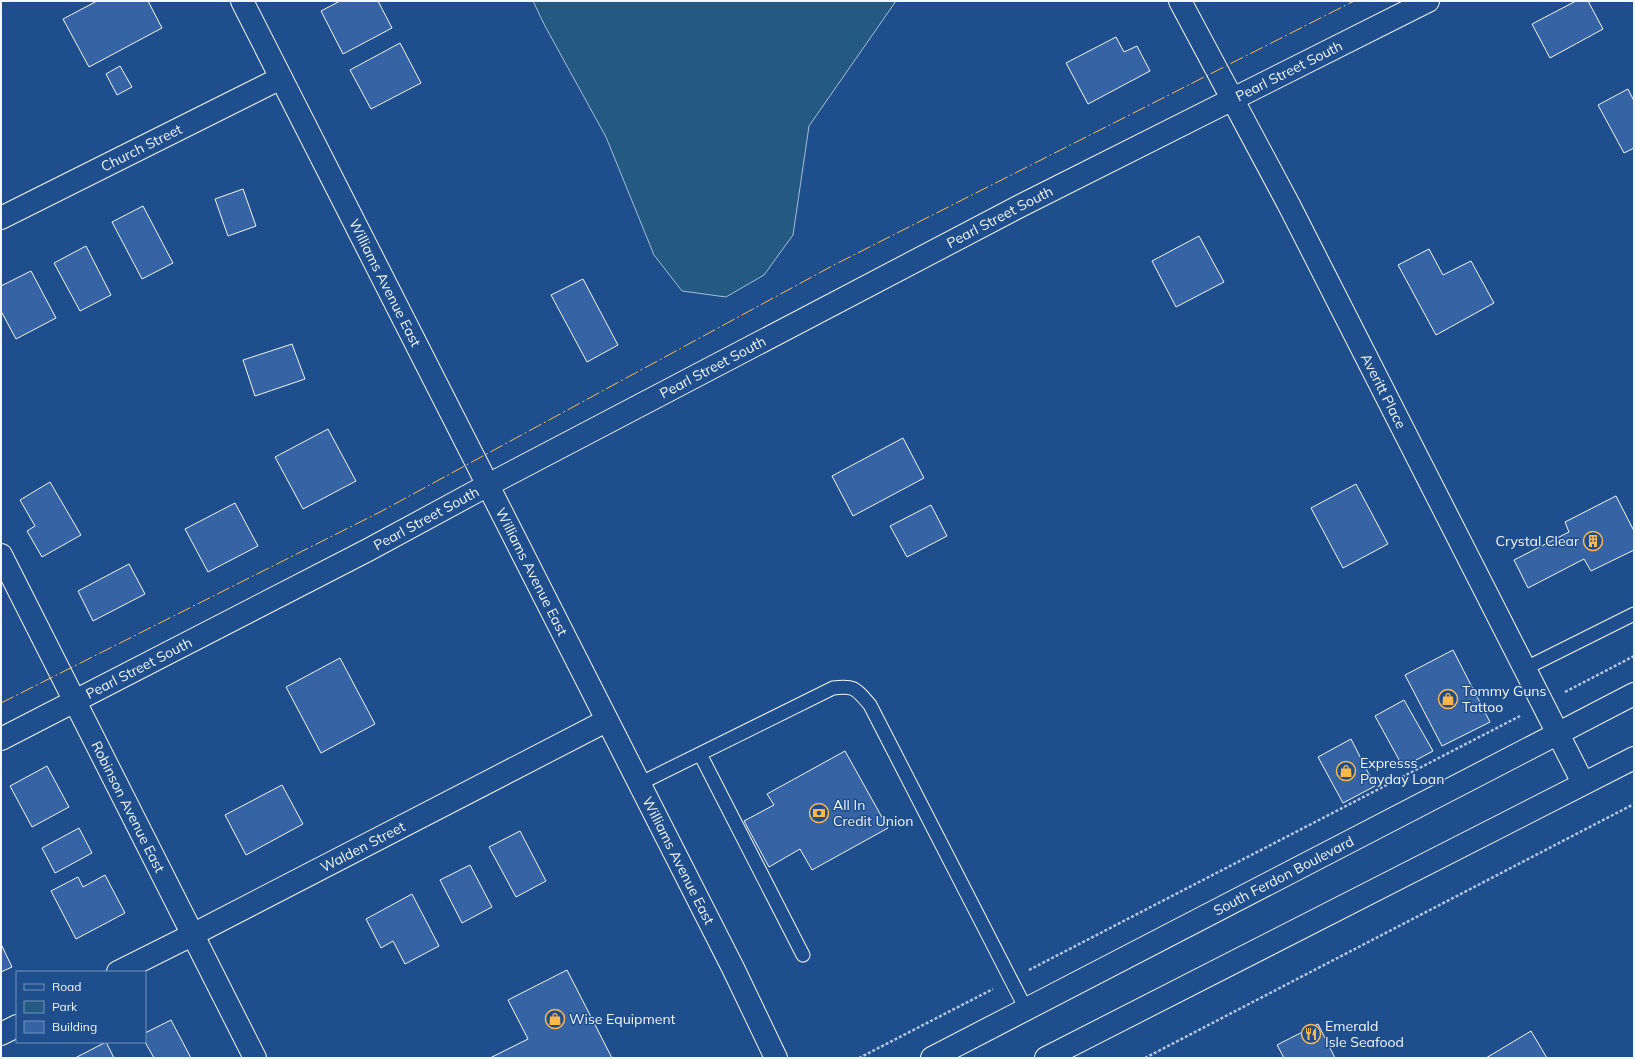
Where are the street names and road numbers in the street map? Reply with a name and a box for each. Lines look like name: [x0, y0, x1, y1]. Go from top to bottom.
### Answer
street label: Pearl Street South: [1233, 36, 1345, 105]
street label: Church Street: [98, 120, 185, 176]
street label: Pearl Street South: [944, 182, 1056, 252]
street label: Williams Avenue East: [345, 216, 425, 350]
street label: Pearl Street South: [657, 332, 769, 402]
street label: Averitt Place: [1357, 350, 1410, 432]
street label: Pearl Street South: [370, 483, 482, 554]
street label: Williams Avenue East: [492, 505, 572, 639]
street label: Pearl Street South: [83, 633, 195, 703]
street label: Robinson Avenue East: [87, 738, 169, 876]
street label: Williams Avenue East: [638, 794, 718, 928]
street label: Walden Street: [317, 817, 408, 876]
street label: South Ferdon Boulevard: [1210, 832, 1357, 920]

